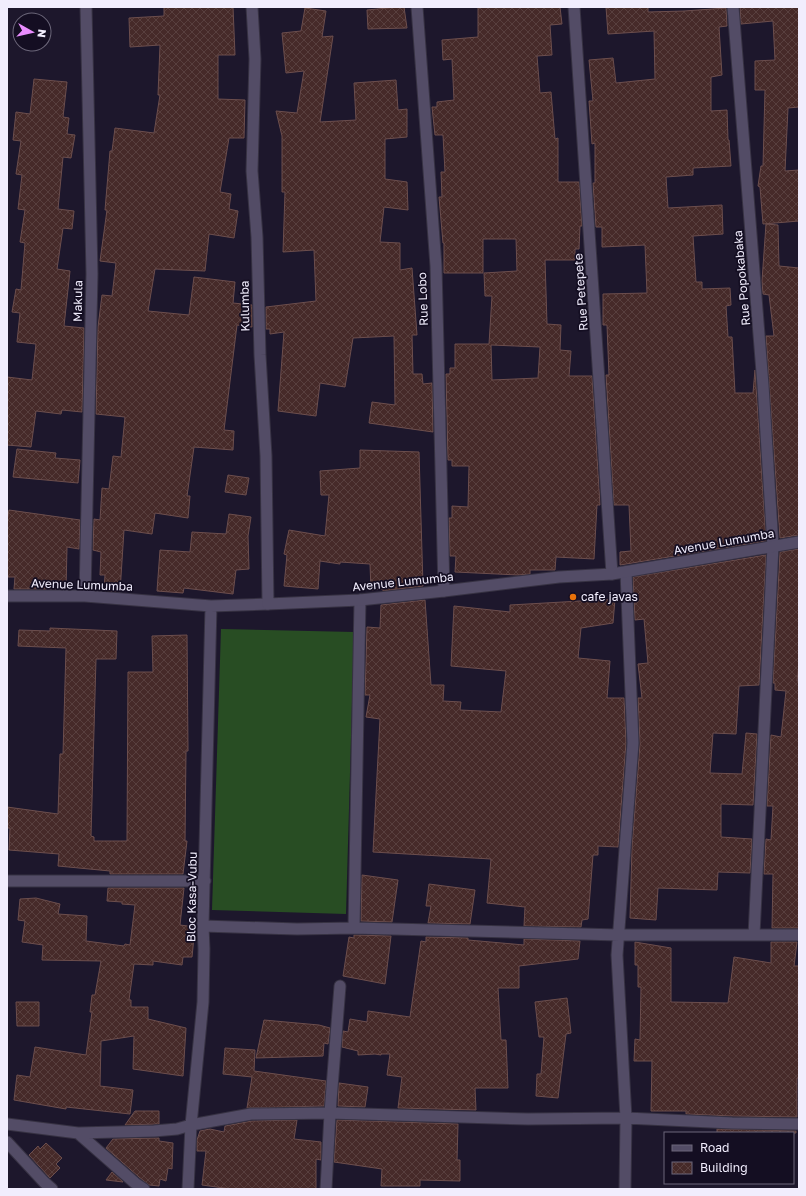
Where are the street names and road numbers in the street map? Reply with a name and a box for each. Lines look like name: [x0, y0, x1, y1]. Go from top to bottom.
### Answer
street label: Rue Popokabaka: [730, 230, 753, 326]
street label: Rue Petepete: [570, 253, 591, 331]
street label: Rue Lobo: [414, 272, 431, 326]
street label: Makula: [70, 280, 85, 322]
street label: Kulumba: [237, 280, 252, 332]
street label: Avenue Lumumba: [672, 525, 775, 558]
street label: Avenue Lumumba: [351, 569, 454, 594]
street label: Avenue Lumumba: [31, 575, 133, 594]
street label: Bloc Kasa-Vubu: [183, 852, 200, 942]

